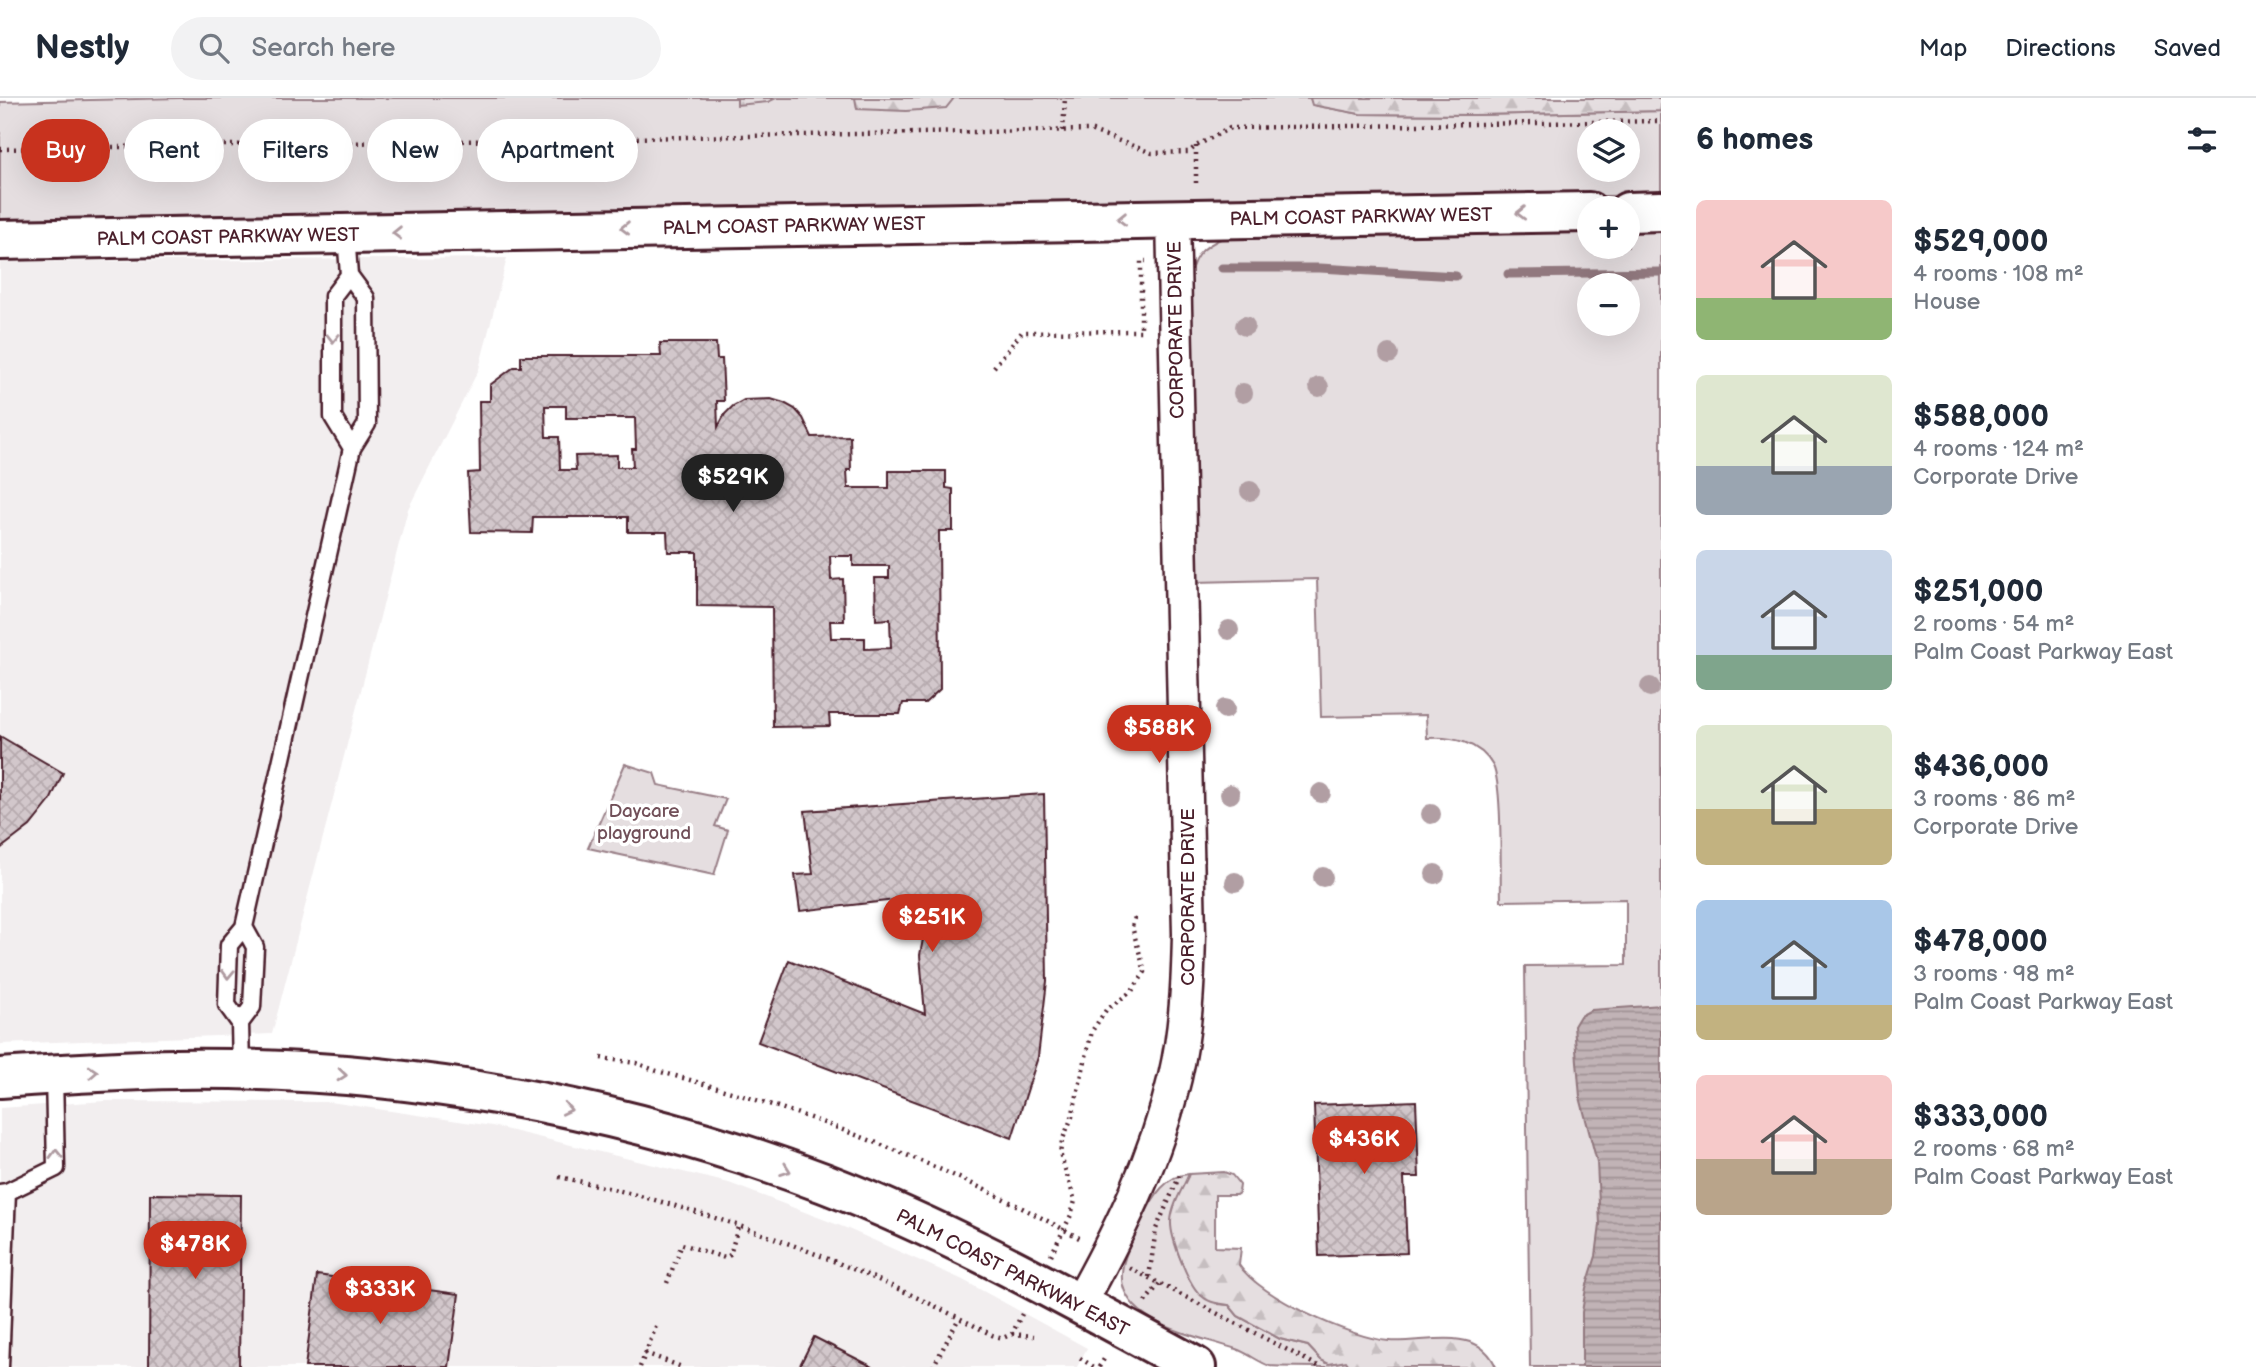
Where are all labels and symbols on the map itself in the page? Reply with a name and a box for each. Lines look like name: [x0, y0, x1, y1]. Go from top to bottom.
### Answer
street label: PALM COAST PARKWAY WEST: [1229, 204, 1493, 231]
one-way arrow: [1515, 206, 1526, 221]
one-way arrow: [1116, 211, 1127, 227]
street label: PALM COAST PARKWAY WEST: [662, 213, 926, 240]
one-way arrow: [619, 220, 630, 236]
street label: PALM COAST PARKWAY WEST: [96, 224, 360, 251]
one-way arrow: [392, 225, 403, 240]
street label: CORPORATE DRIVE: [1163, 241, 1190, 419]
one-way arrow: [325, 333, 341, 344]
pin: $529K: [684, 454, 782, 514]
pin: $588K: [1110, 706, 1208, 765]
park label: Daycare playground: [597, 800, 691, 845]
street label: CORPORATE DRIVE: [1177, 808, 1200, 986]
pin: $251K: [883, 894, 981, 954]
one-way arrow: [220, 970, 236, 980]
one-way arrow: [87, 1065, 98, 1080]
one-way arrow: [337, 1067, 348, 1082]
one-way arrow: [561, 1100, 573, 1115]
pin: $436K: [1315, 1116, 1413, 1176]
one-way arrow: [48, 1148, 64, 1159]
one-way arrow: [779, 1161, 791, 1175]
street label: PALM COAST PARKWAY EAST: [892, 1205, 1133, 1342]
pin: $478K: [146, 1222, 244, 1281]
pin: $333K: [331, 1266, 429, 1326]

